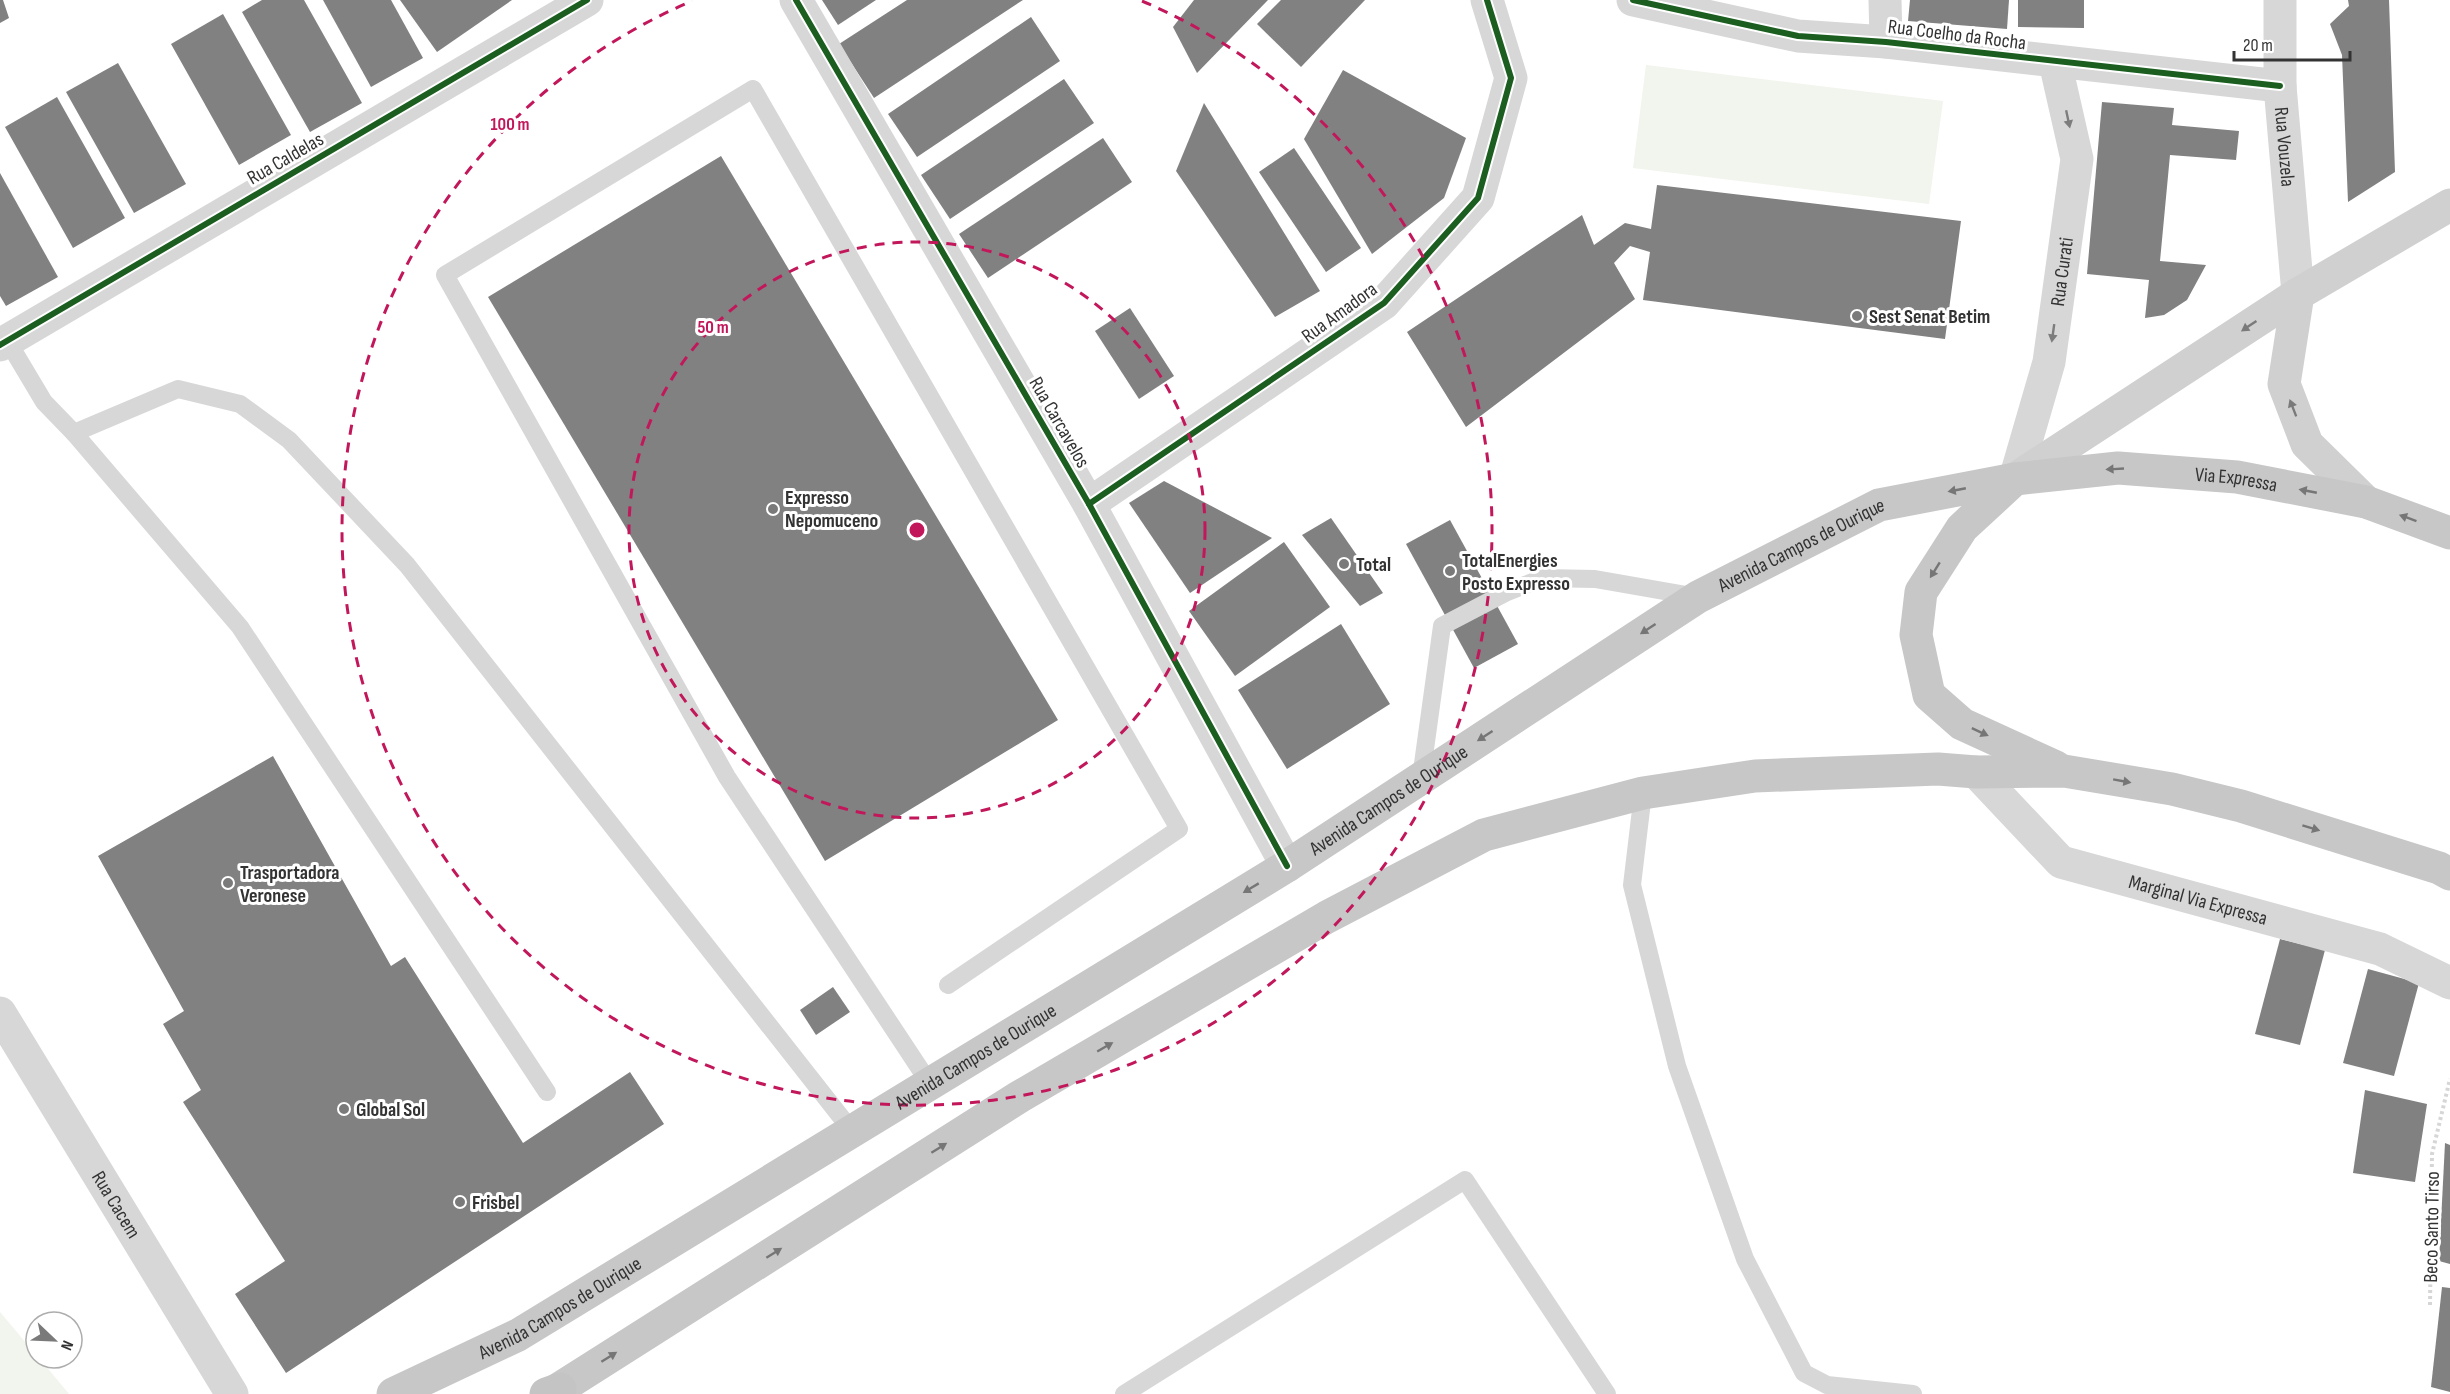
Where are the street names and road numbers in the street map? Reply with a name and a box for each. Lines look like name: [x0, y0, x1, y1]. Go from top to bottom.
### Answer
street label: Rua Coelho da Rocha: [1886, 15, 2027, 55]
street label: Rua Vouzela: [2269, 106, 2300, 188]
street label: Rua Caldelas: [243, 127, 328, 190]
street label: Rua Curati: [2046, 236, 2079, 308]
street label: Rua Amadora: [1297, 277, 1382, 348]
street label: Rua Carcavelos: [1023, 373, 1095, 472]
street label: Via Expressa: [2194, 463, 2279, 498]
street label: Avenida Campos de Ourique: [1713, 493, 1886, 598]
street label: Avenida Campos de Ourique: [1304, 740, 1473, 862]
street label: Marginal Via Expressa: [2126, 870, 2270, 931]
street label: Avenida Campos de Ourique: [890, 999, 1061, 1116]
street label: Rua Cacem: [86, 1167, 145, 1243]
street label: Beco Santo Tirso: [2419, 1171, 2445, 1283]
street label: Avenida Campos de Ourique: [474, 1252, 646, 1365]

